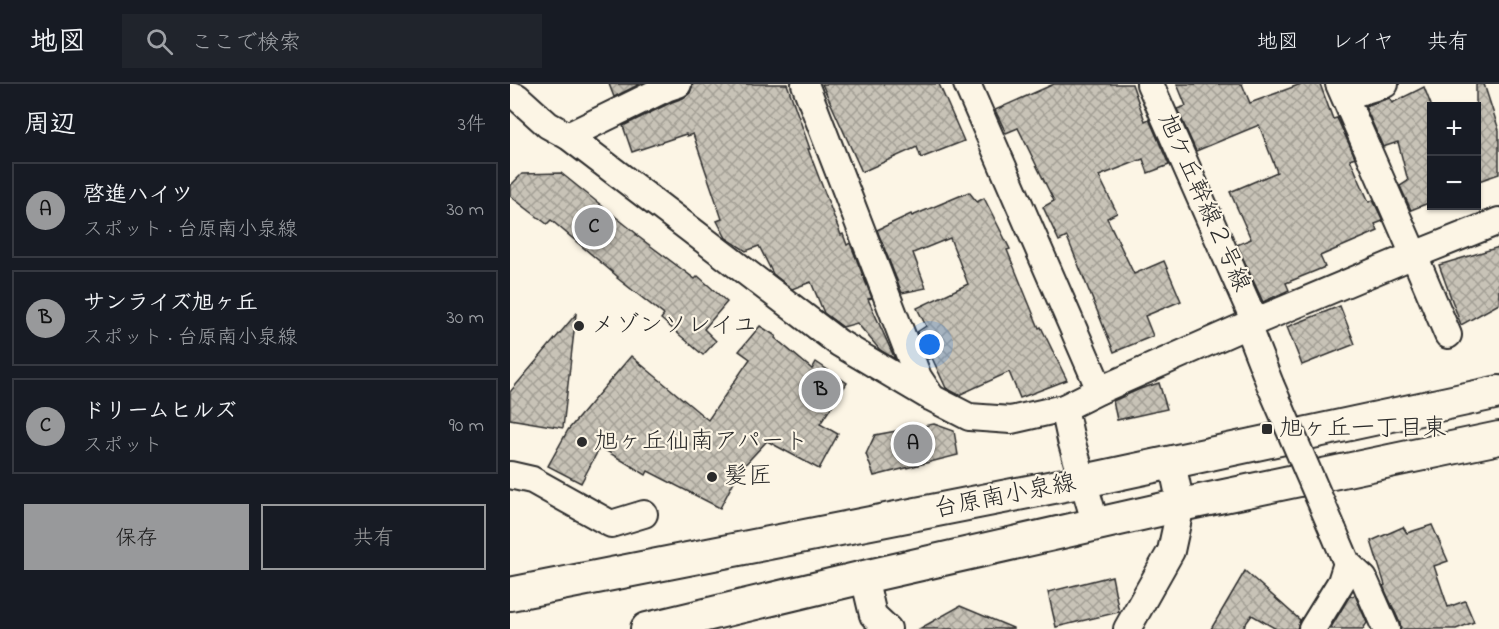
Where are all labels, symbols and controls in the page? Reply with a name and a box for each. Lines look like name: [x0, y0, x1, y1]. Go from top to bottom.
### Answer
search box: [122, 14, 542, 68]
text: 地図: [30, 23, 86, 64]
icon: search: [143, 25, 176, 58]
text: ここで検索: [191, 28, 301, 60]
text: 地図: [1257, 28, 1299, 58]
text: レイヤ: [1332, 28, 1394, 58]
text: 共有: [1427, 28, 1469, 58]
map controls: [1427, 102, 1481, 210]
button: +: [1427, 102, 1481, 156]
text: 周辺: [24, 107, 76, 145]
street label: 旭ケ丘幹線２号線: [1148, 108, 1258, 298]
text: 3件: [458, 111, 486, 140]
button: −: [1427, 156, 1481, 210]
text: 啓進ハイツ: [83, 180, 193, 212]
text: A: [39, 196, 52, 225]
text: 30 m: [447, 196, 484, 225]
pin: C: [574, 204, 614, 250]
text: スポット · 台原南小泉線: [83, 216, 297, 245]
text: サンライズ旭ヶ丘: [83, 288, 258, 320]
text: B: [39, 304, 52, 333]
text: 30 m: [447, 304, 484, 333]
place label: メゾンソレイユ: [591, 309, 757, 344]
marker: メゾンソレイユ: [572, 319, 586, 333]
text: スポット · 台原南小泉線: [83, 324, 297, 353]
your location: [915, 330, 944, 359]
pin: B: [802, 368, 840, 412]
text: ドリームヒルズ: [83, 396, 237, 428]
text: C: [40, 412, 51, 441]
text: 90 m: [449, 412, 484, 441]
place label: 旭ヶ丘一丁目東: [1279, 412, 1447, 447]
pin: A: [894, 422, 932, 466]
marker: 旭ヶ丘一丁目東: [1260, 422, 1274, 436]
place label: 旭ヶ丘仙南アパート: [594, 425, 809, 460]
text: スポット: [83, 432, 163, 461]
marker: 旭ヶ丘仙南アパート: [575, 435, 589, 449]
place label: 髪匠: [724, 460, 772, 495]
street label: 台原南小泉線: [931, 466, 1079, 528]
marker: 髪匠: [705, 470, 719, 484]
button: 保存: [24, 504, 249, 570]
button: 共有: [261, 504, 486, 570]

